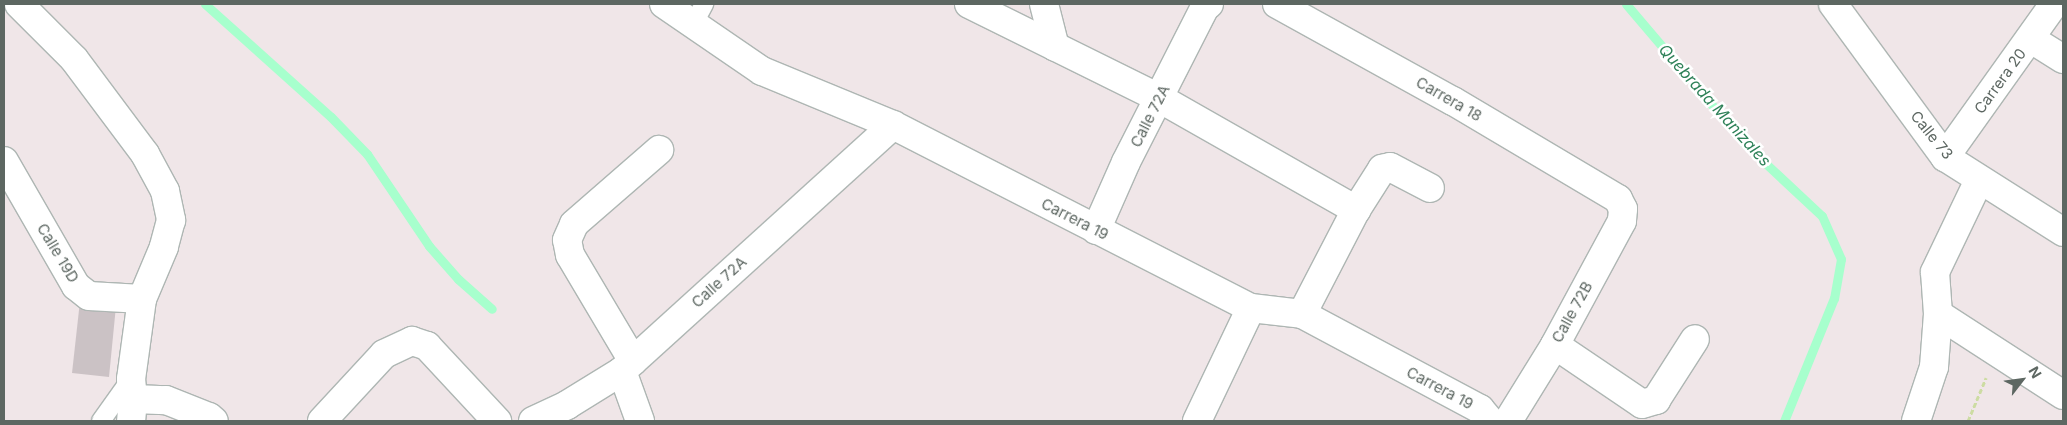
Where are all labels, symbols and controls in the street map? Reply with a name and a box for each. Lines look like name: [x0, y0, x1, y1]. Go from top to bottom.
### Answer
water label: Quebrada Manizales: [1655, 40, 1775, 170]
street label: Carrera 20: [1970, 45, 2030, 117]
street label: Carrera 18: [1413, 73, 1485, 125]
street label: Calle 72A: [1127, 82, 1173, 150]
street label: Calle 73: [1907, 107, 1957, 163]
street label: Carrera 19: [1038, 194, 1112, 244]
street label: Calle 19D: [33, 220, 83, 286]
street label: Calle 72A: [688, 253, 750, 311]
street label: Calle 72B: [1548, 278, 1596, 346]
north arrow: [1997, 355, 2047, 405]
street label: Carrera 19: [1404, 363, 1476, 413]
text: N: [2025, 363, 2045, 381]

